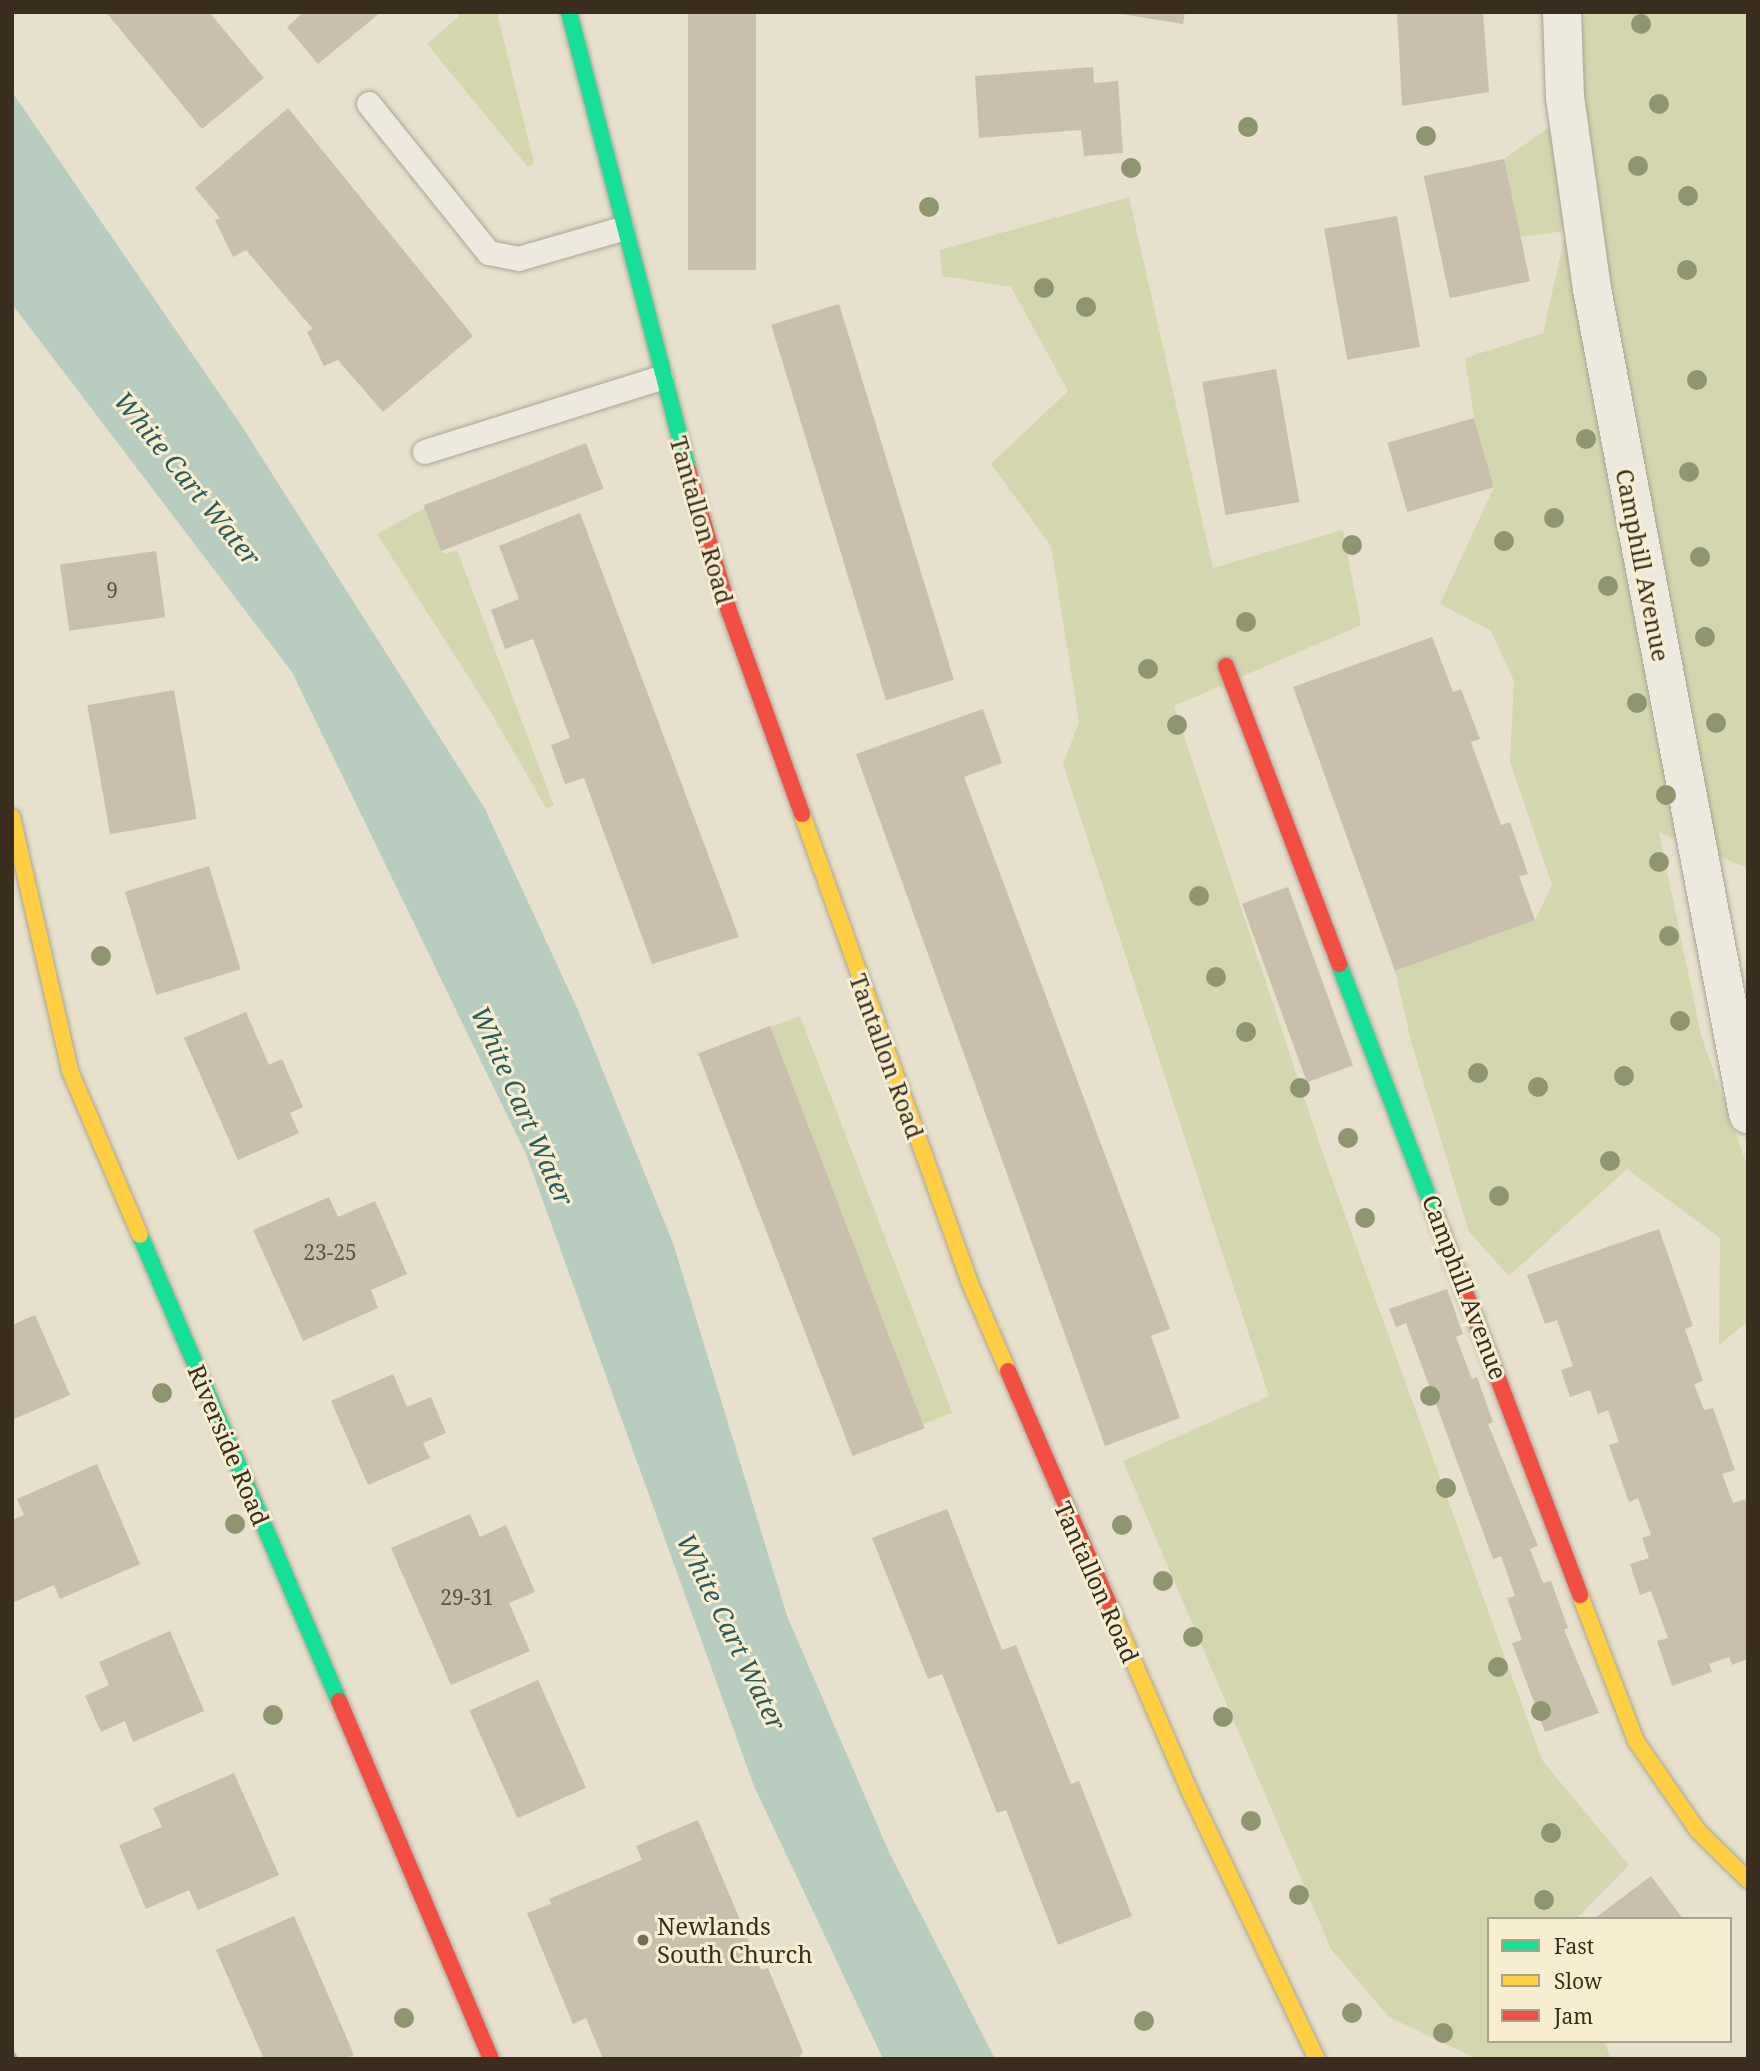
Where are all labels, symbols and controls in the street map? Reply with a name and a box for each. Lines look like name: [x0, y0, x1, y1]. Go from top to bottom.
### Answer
water label: White Cart Water: [107, 386, 267, 572]
street label: Tantallon Road: [664, 433, 740, 607]
street label: Camphill Avenue: [1610, 466, 1676, 664]
house number: 9: [106, 577, 118, 603]
street label: Tantallon Road: [844, 970, 930, 1142]
water label: White Cart Water: [464, 1001, 580, 1211]
street label: Camphill Avenue: [1417, 1191, 1513, 1383]
house number: 23-25: [303, 1239, 357, 1265]
street label: Riverside Road: [182, 1360, 276, 1530]
street label: Tantallon Road: [1049, 1497, 1145, 1667]
water label: White Cart Water: [670, 1528, 792, 1736]
house number: 29-31: [440, 1584, 494, 1610]
place label: Newlands South Church: [657, 1912, 813, 1968]
legend: [1487, 1917, 1732, 2043]
marker: Newlands South Church: [635, 1932, 651, 1948]
text: Fast: [1554, 1932, 1594, 1960]
text: Slow: [1554, 1967, 1602, 1995]
text: Jam: [1554, 2002, 1593, 2030]

